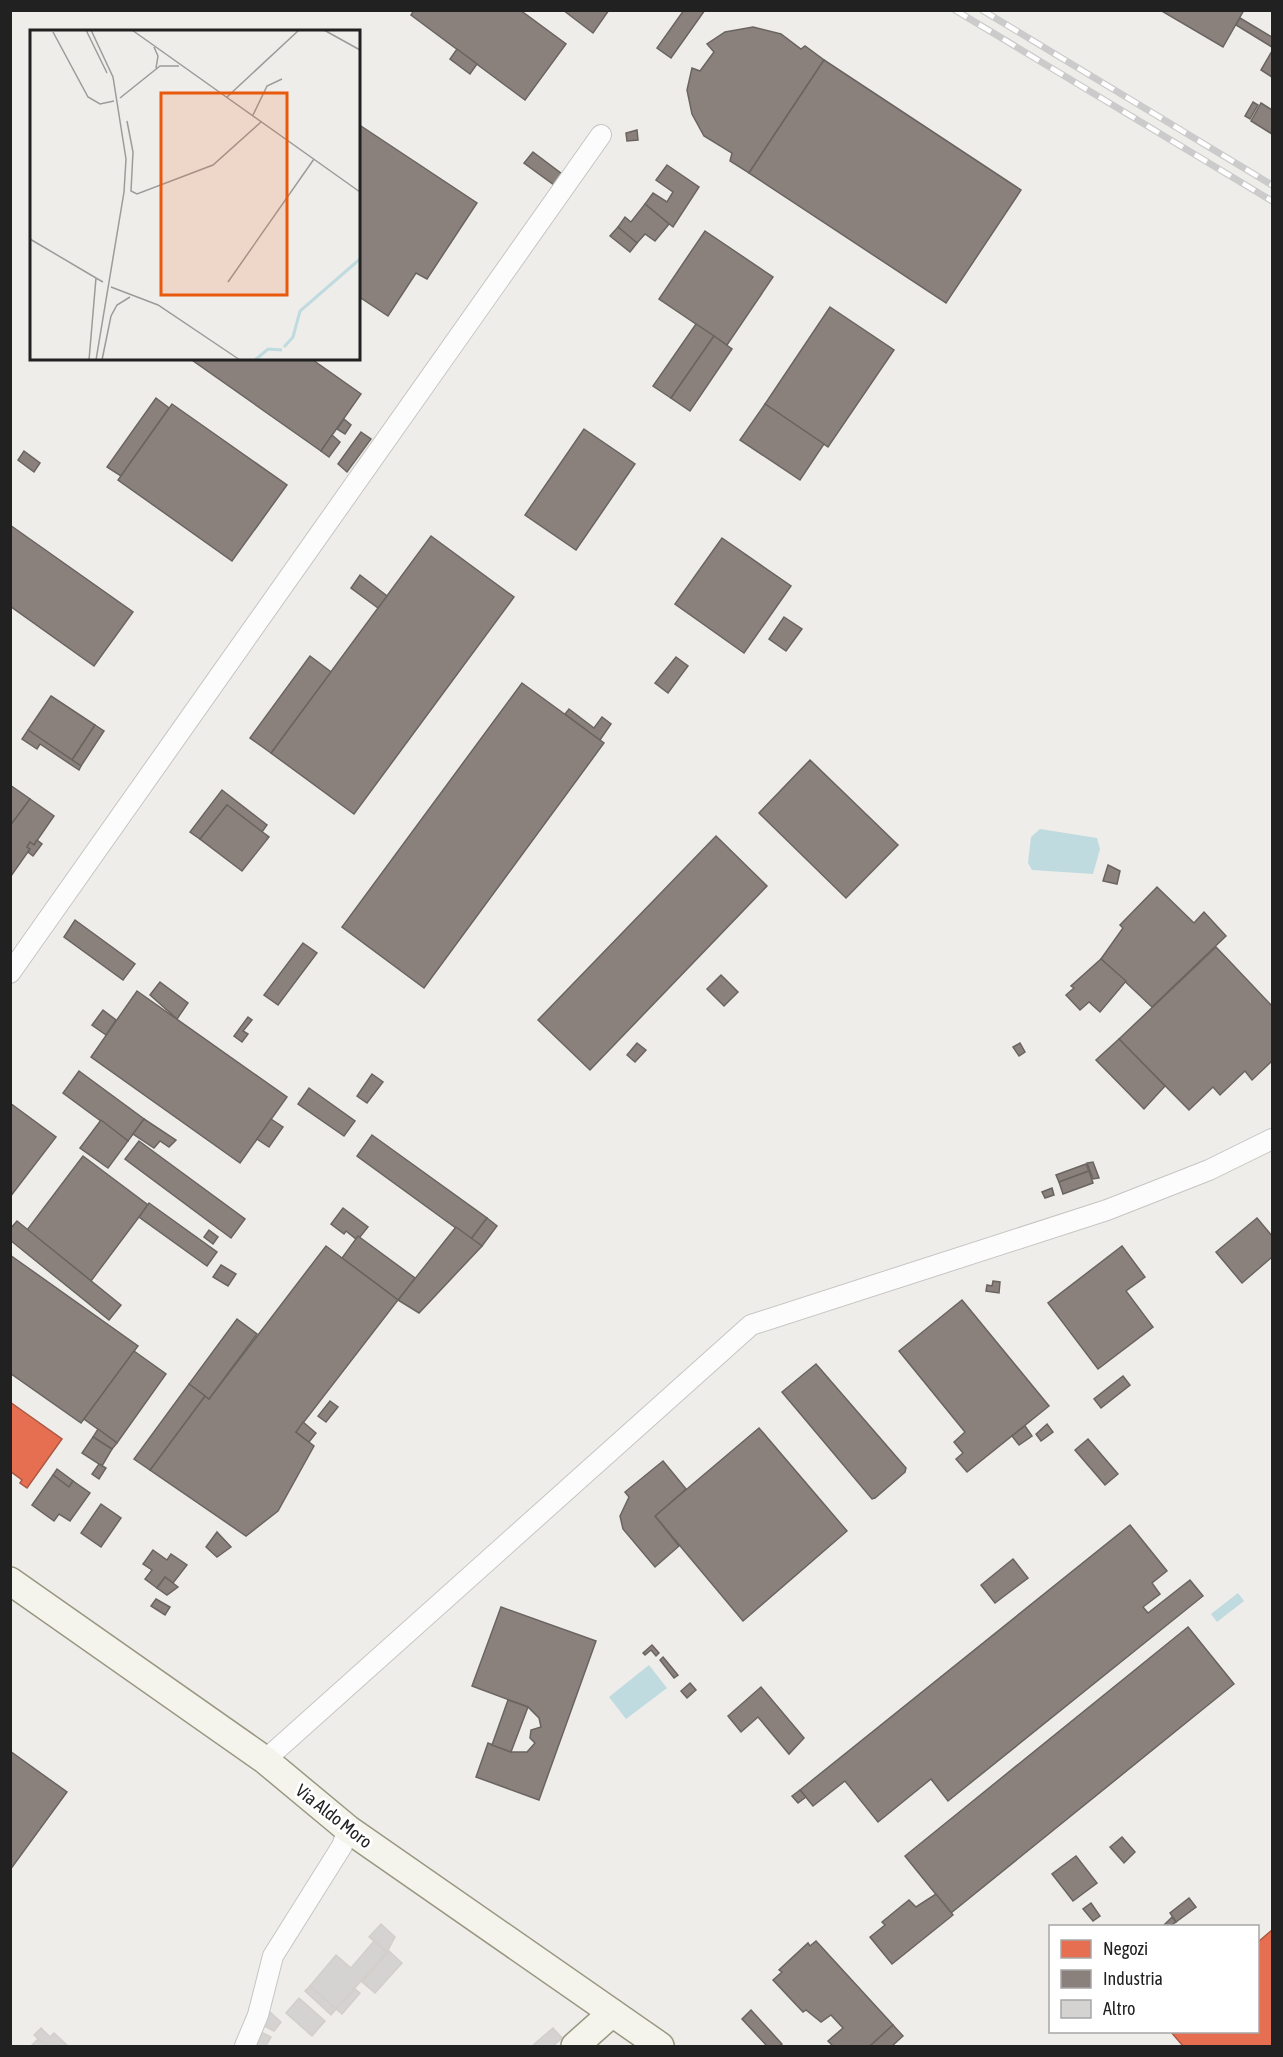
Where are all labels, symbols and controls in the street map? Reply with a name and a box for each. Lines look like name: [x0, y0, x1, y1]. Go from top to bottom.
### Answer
inset map: [30, 30, 360, 360]
street label: Via Aldo Moro: [292, 1780, 376, 1852]
legend: [1049, 1925, 1259, 2033]
text: Negozi: [1103, 1938, 1148, 1959]
text: Industria: [1103, 1968, 1163, 1989]
text: Altro: [1103, 1998, 1136, 2019]

